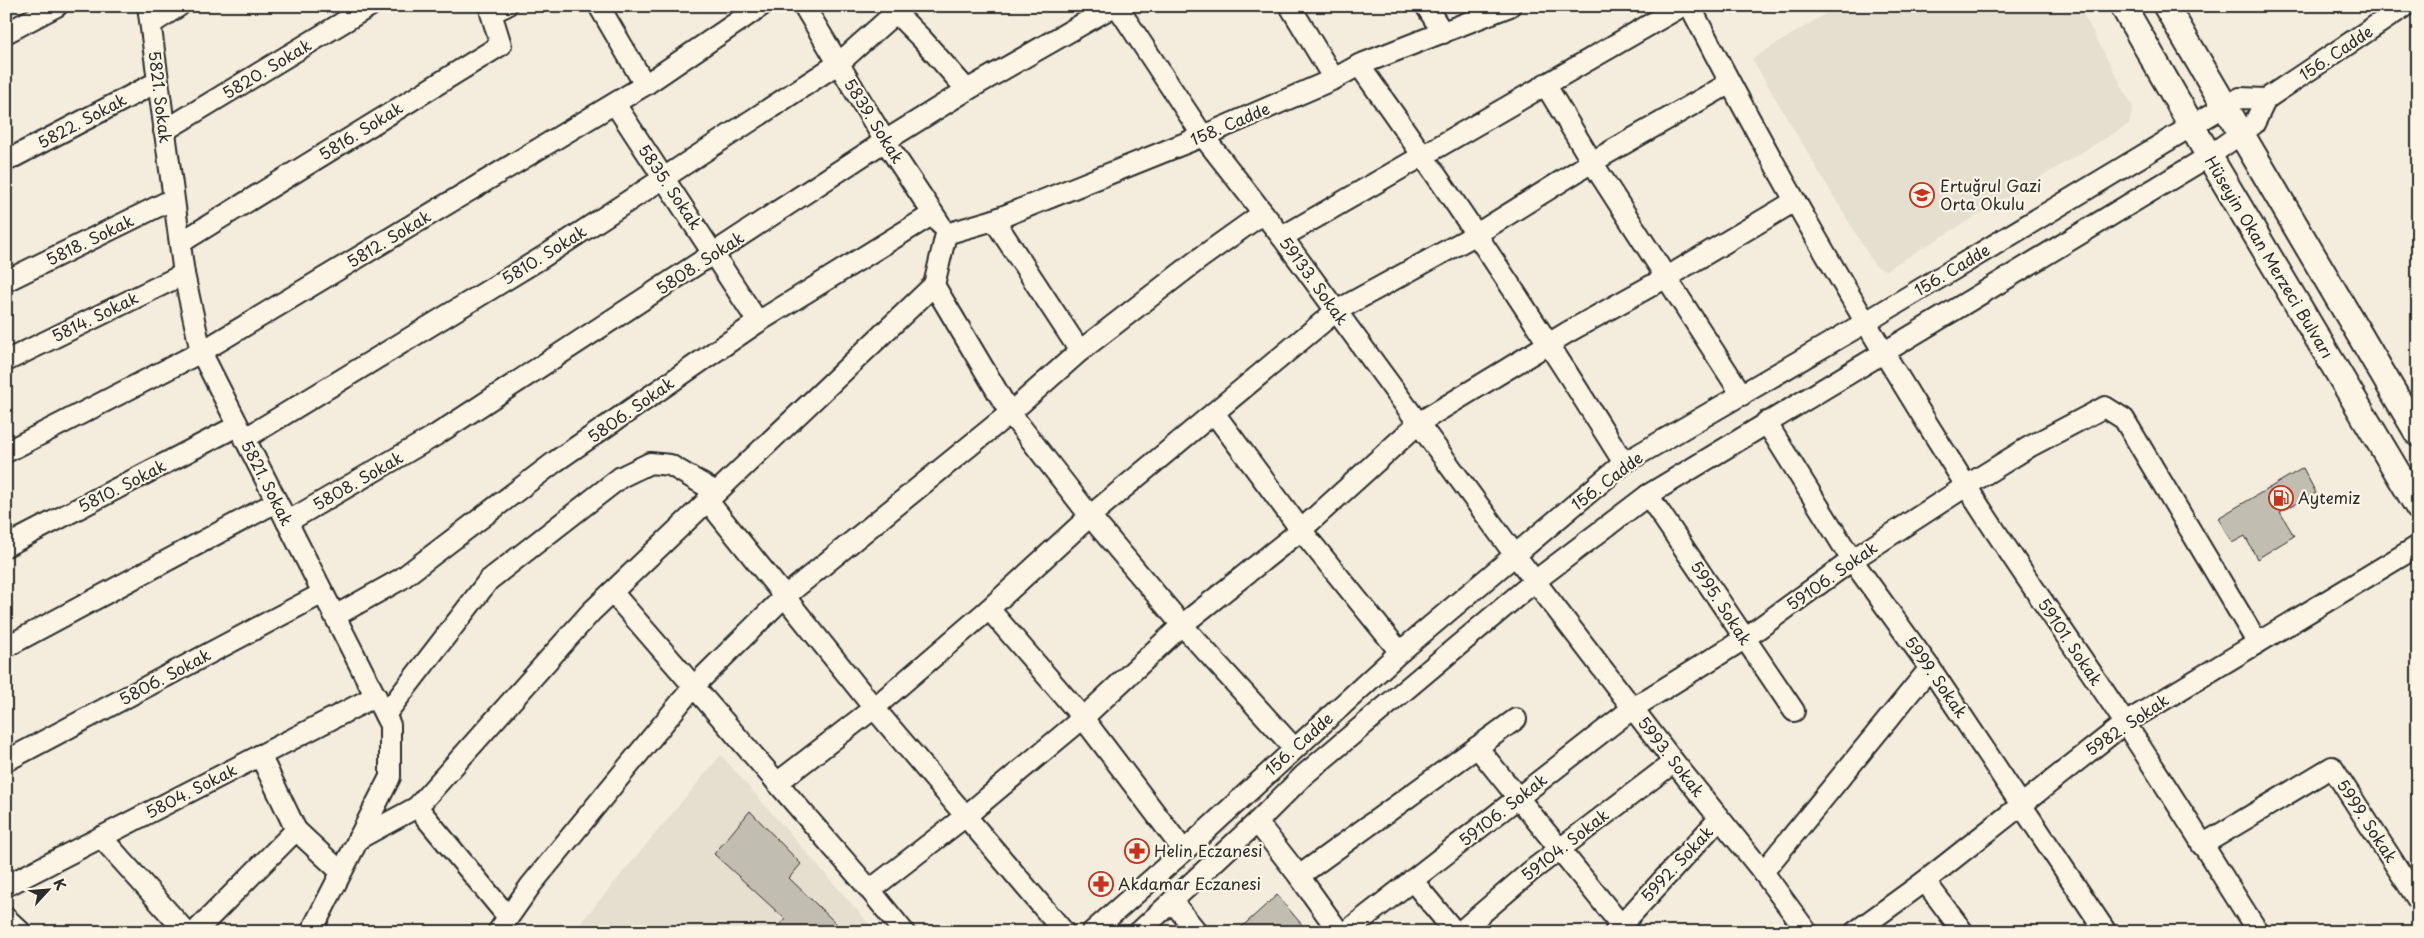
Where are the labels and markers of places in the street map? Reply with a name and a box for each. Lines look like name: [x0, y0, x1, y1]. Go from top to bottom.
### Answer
place label: Ertuğrul Gazi Orta Okulu: [1940, 173, 2041, 215]
school or university icon: Ertuğrul Gazi Orta Okulu: [1909, 182, 1935, 208]
fuel station icon: Aytemiz: [2268, 485, 2294, 511]
place label: Aytemiz: [2298, 485, 2360, 509]
pharmacy icon: Helin Eczanesi: [1124, 838, 1150, 864]
place label: Helin Eczanesi: [1154, 838, 1262, 862]
pharmacy icon: Akdamar Eczanesi: [1088, 871, 1114, 897]
place label: Akdamar Eczanesi: [1118, 871, 1261, 895]

